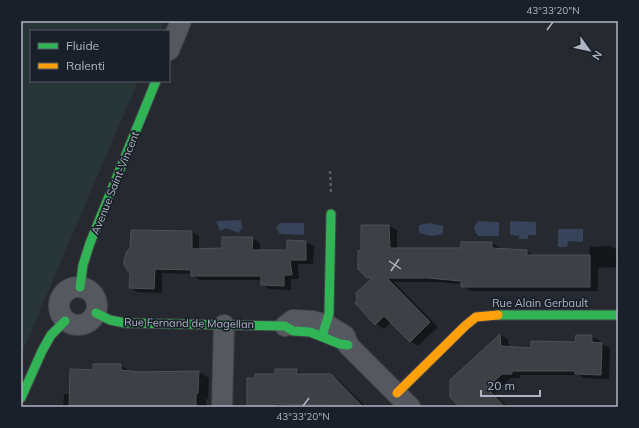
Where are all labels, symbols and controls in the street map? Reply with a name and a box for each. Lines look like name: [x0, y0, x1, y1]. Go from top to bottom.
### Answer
text: 43°33'20"N: [526, 4, 580, 17]
legend: [30, 30, 170, 82]
north arrow: [569, 30, 609, 70]
text: Fluide: [66, 38, 99, 53]
text: N: [589, 48, 606, 63]
text: Ralenti: [66, 58, 105, 73]
street label: Avenue Saint-Vincent: [88, 129, 142, 237]
street label: Rue Alain Gerbault: [492, 296, 588, 310]
street label: Rue Fernand de Magellan: [124, 315, 254, 331]
scale bar: [481, 372, 540, 398]
text: 20 m: [487, 378, 515, 393]
text: 43°33'20"N: [276, 410, 330, 423]

